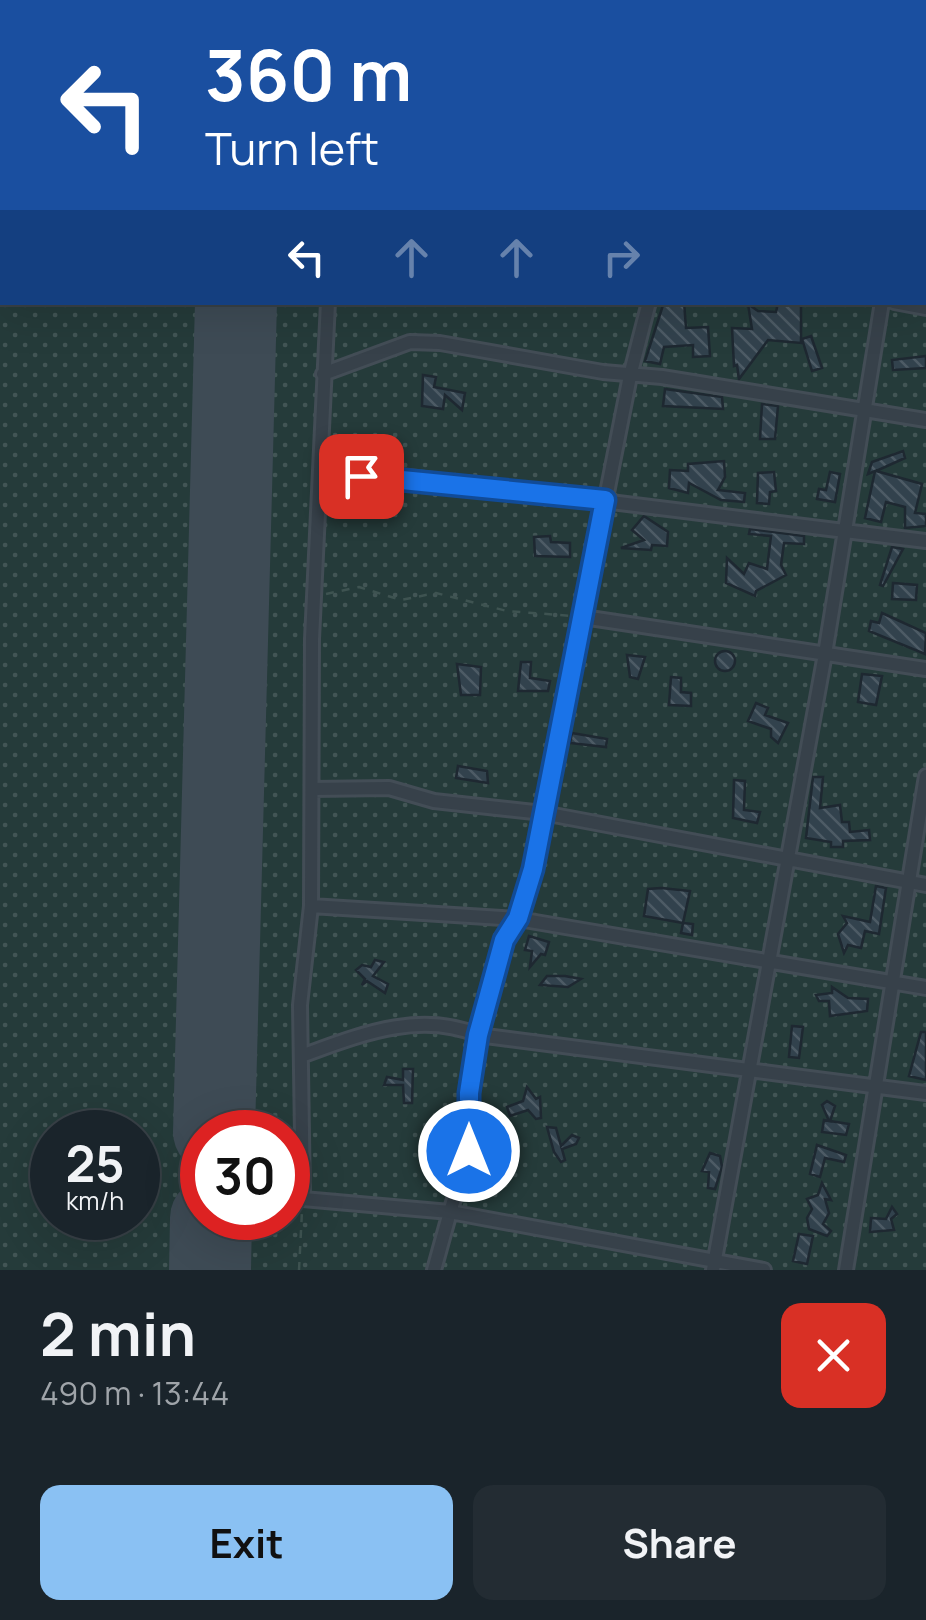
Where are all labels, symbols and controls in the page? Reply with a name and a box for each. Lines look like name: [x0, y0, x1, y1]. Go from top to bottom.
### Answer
text: 360 m: [205, 26, 412, 122]
icon: left: [40, 40, 170, 170]
text: Turn left: [205, 117, 379, 179]
icon: left: [279, 230, 334, 285]
icon: ahead: [384, 230, 439, 285]
icon: ahead: [489, 230, 544, 285]
icon: right: [594, 230, 649, 285]
pin: [319, 434, 404, 519]
icon: arrive: [334, 449, 389, 504]
position arrow: [417, 1099, 521, 1203]
speed limit sign: 30: [180, 1110, 310, 1240]
text: 25: [65, 1129, 125, 1197]
text: km/h: [66, 1183, 124, 1218]
text: 2 min: [40, 1292, 196, 1374]
button: close: [781, 1303, 886, 1408]
text: 490 m · 13:44: [40, 1371, 229, 1415]
button: Exit: [40, 1485, 453, 1600]
button: Share: [473, 1485, 886, 1600]

